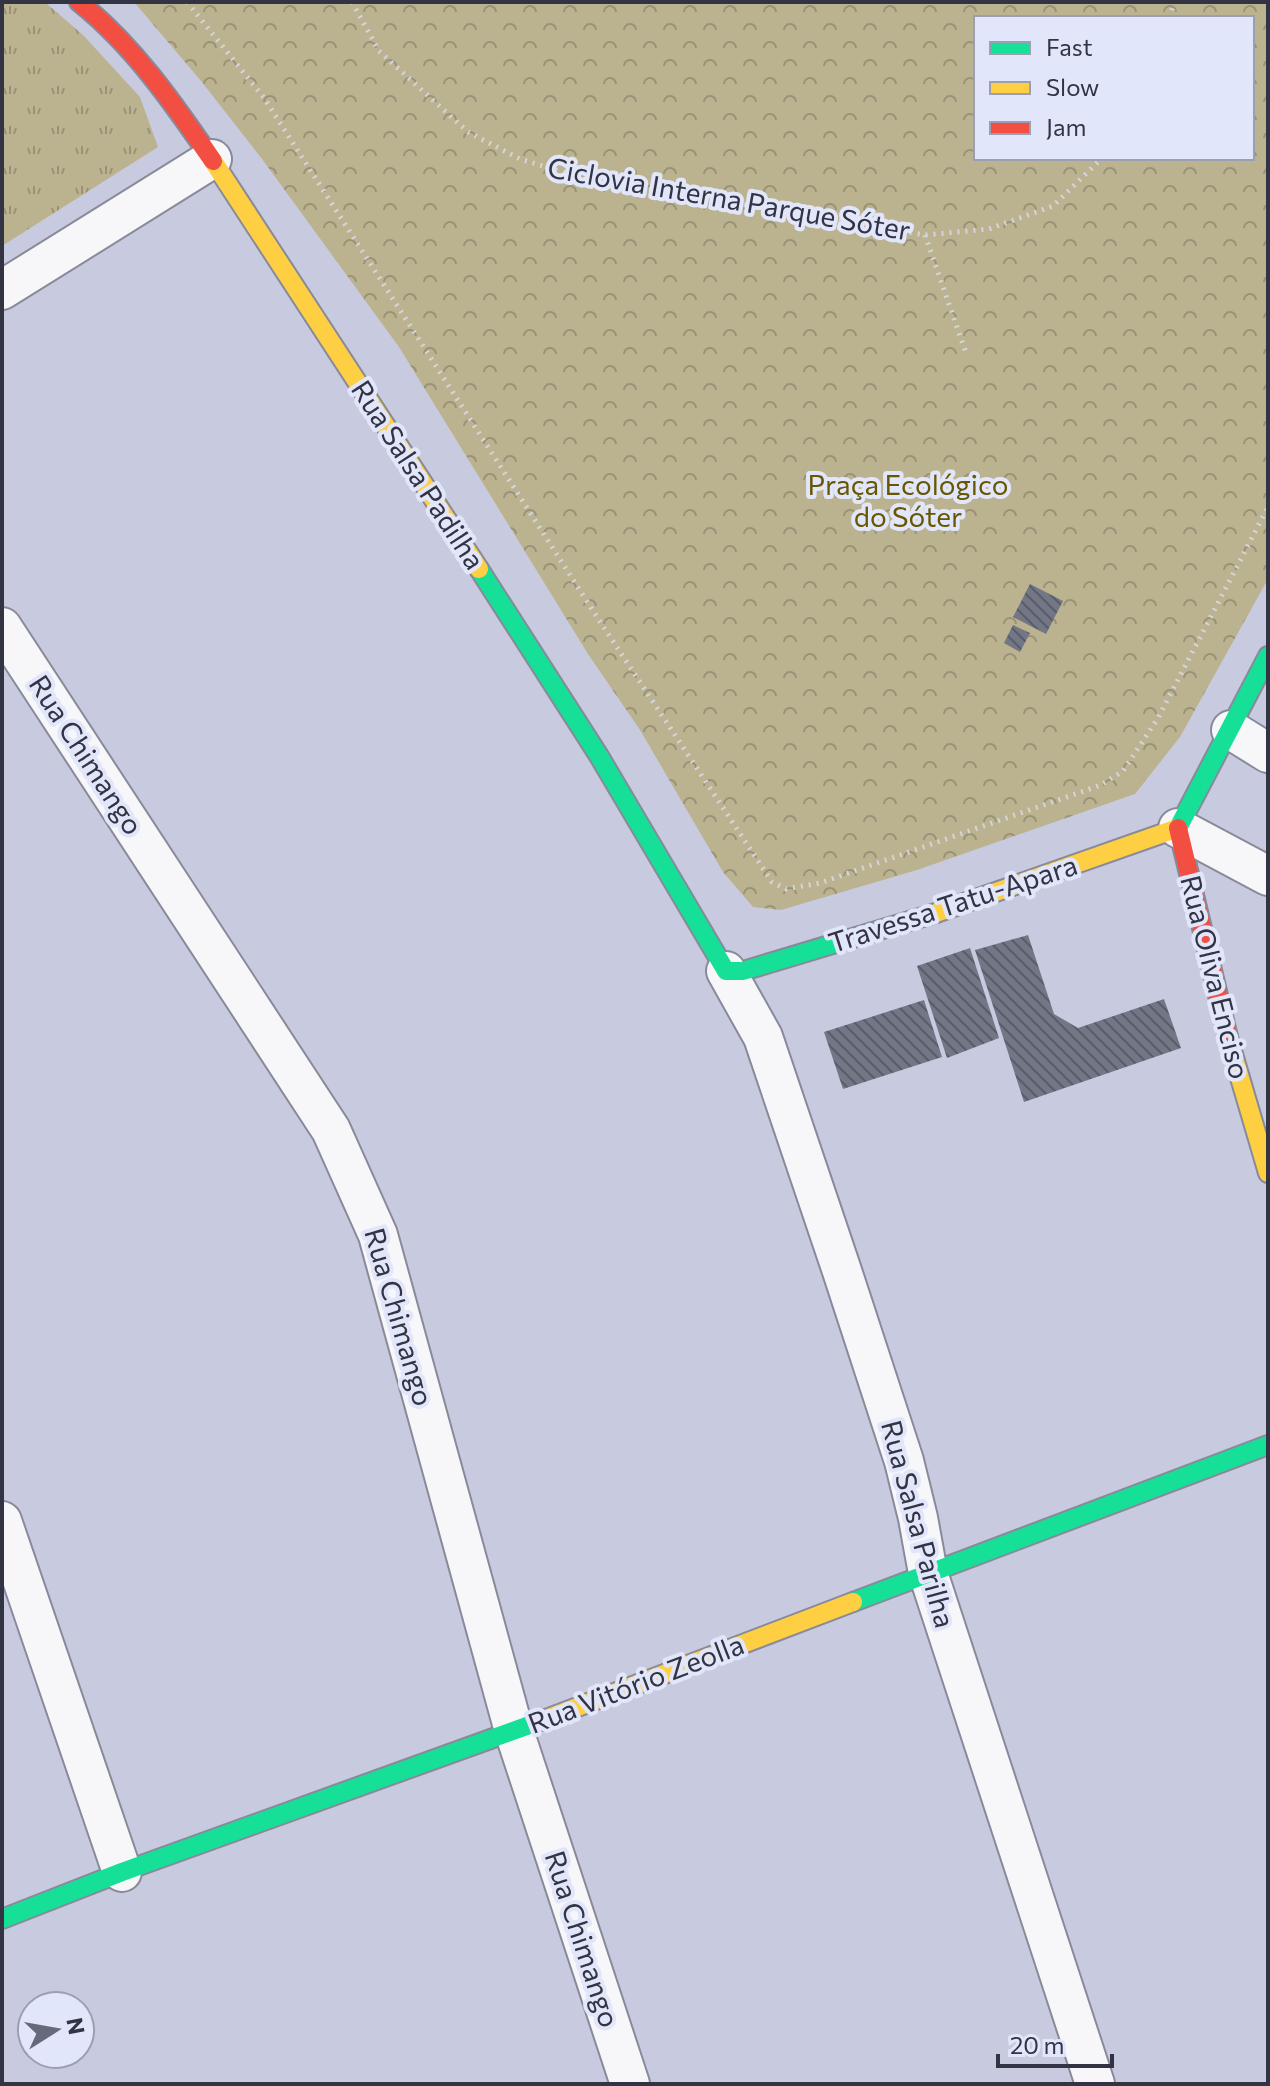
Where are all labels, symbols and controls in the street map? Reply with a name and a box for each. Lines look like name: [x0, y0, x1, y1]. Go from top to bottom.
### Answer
legend: [974, 16, 1254, 160]
text: Fast: [1046, 32, 1093, 61]
text: Slow: [1046, 72, 1099, 101]
text: Jam: [1046, 112, 1086, 141]
street label: Ciclovia Interna Parque Sóter: [545, 149, 913, 247]
street label: Rua Salsa Padilha: [345, 374, 493, 575]
park label: Praça Ecológico do Sóter: [808, 467, 1008, 533]
street label: Rua Chimango: [23, 668, 151, 841]
street label: Travessa Tatu-Apara: [824, 847, 1081, 959]
street label: Rua Oliva Enciso: [1174, 871, 1258, 1082]
street label: Rua Chimango: [358, 1224, 442, 1410]
street label: Rua Salsa Parilha: [875, 1416, 963, 1631]
street label: Rua Vitório Zeolla: [523, 1626, 748, 1740]
street label: Rua Chimango: [538, 1846, 627, 2031]
north arrow: [16, 1990, 96, 2070]
text: N: [61, 2015, 91, 2037]
scale bar: [998, 2018, 1112, 2068]
text: 20 m: [1010, 2030, 1064, 2059]

